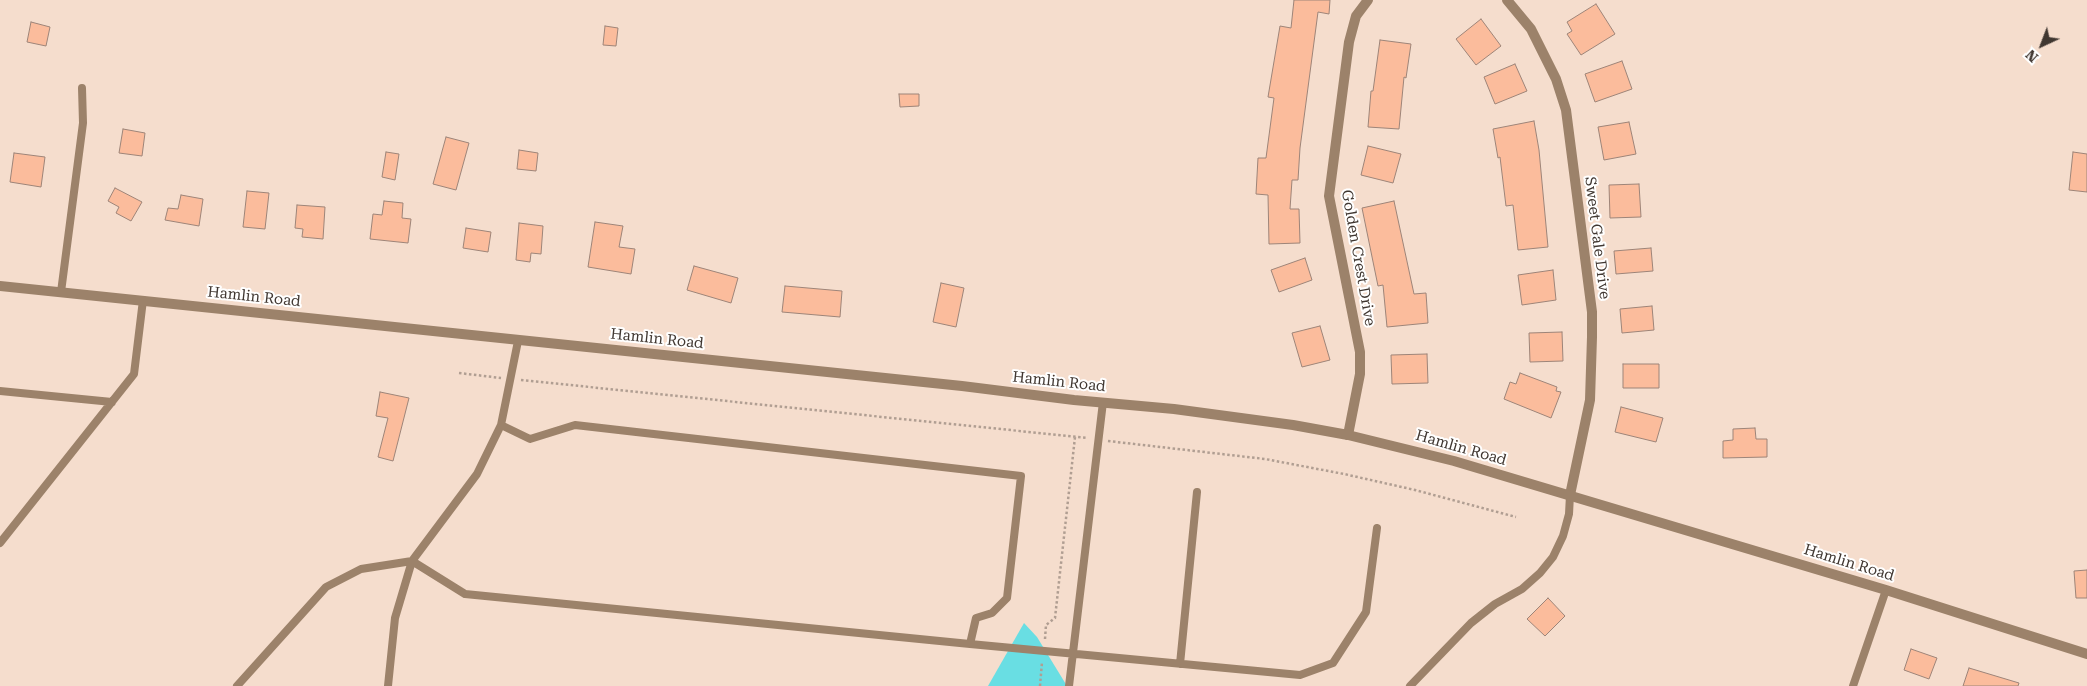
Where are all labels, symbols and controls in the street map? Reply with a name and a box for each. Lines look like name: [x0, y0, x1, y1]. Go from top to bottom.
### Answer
north arrow: [2017, 20, 2067, 70]
text: N: [2022, 46, 2041, 65]
street label: Sweet Gale Drive: [1581, 176, 1613, 300]
street label: Golden Crest Drive: [1337, 189, 1379, 327]
street label: Hamlin Road: [206, 283, 302, 311]
street label: Hamlin Road: [609, 325, 705, 353]
street label: Hamlin Road: [1011, 368, 1107, 396]
street label: Hamlin Road: [1413, 426, 1509, 470]
street label: Hamlin Road: [1802, 541, 1896, 585]

